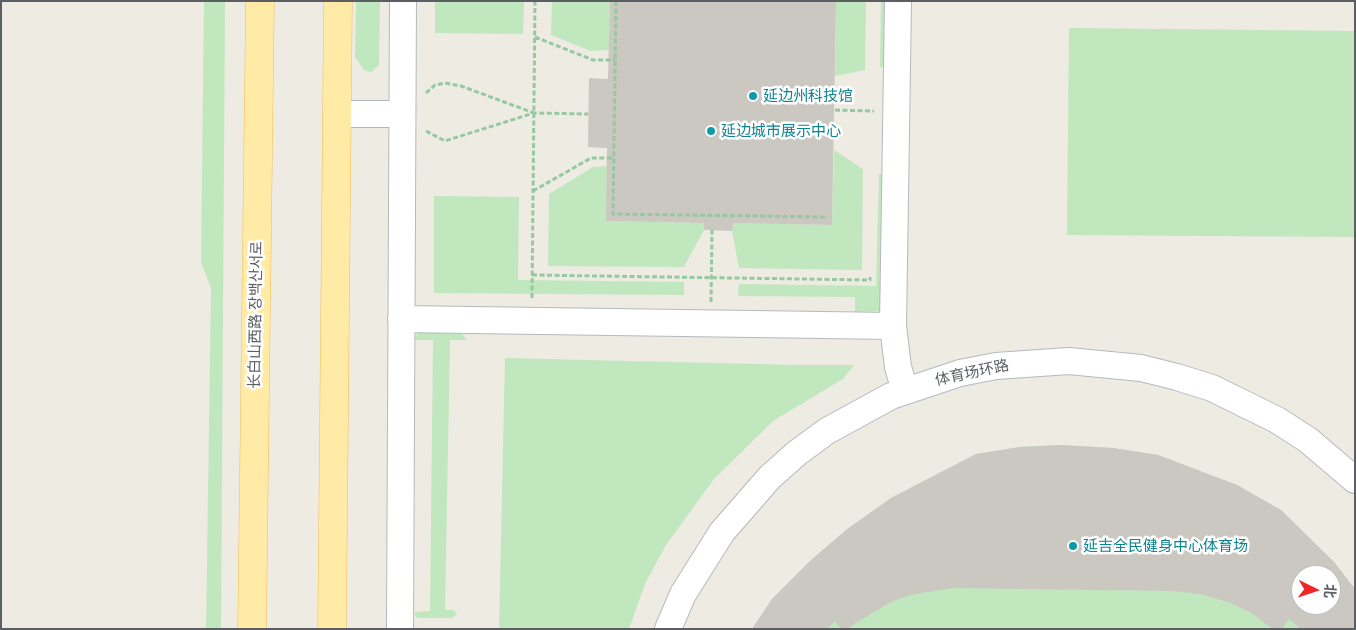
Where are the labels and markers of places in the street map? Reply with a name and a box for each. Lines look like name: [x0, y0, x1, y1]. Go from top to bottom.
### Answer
place label: 延边州科技馆: [763, 87, 853, 105]
marker: 延边州科技馆: [747, 90, 759, 102]
place label: 延边城市展示中心: [721, 122, 841, 140]
marker: 延边城市展示中心: [705, 125, 717, 137]
place label: 延吉全民健身中心体育场: [1083, 537, 1248, 555]
marker: 延吉全民健身中心体育场: [1067, 540, 1079, 552]

